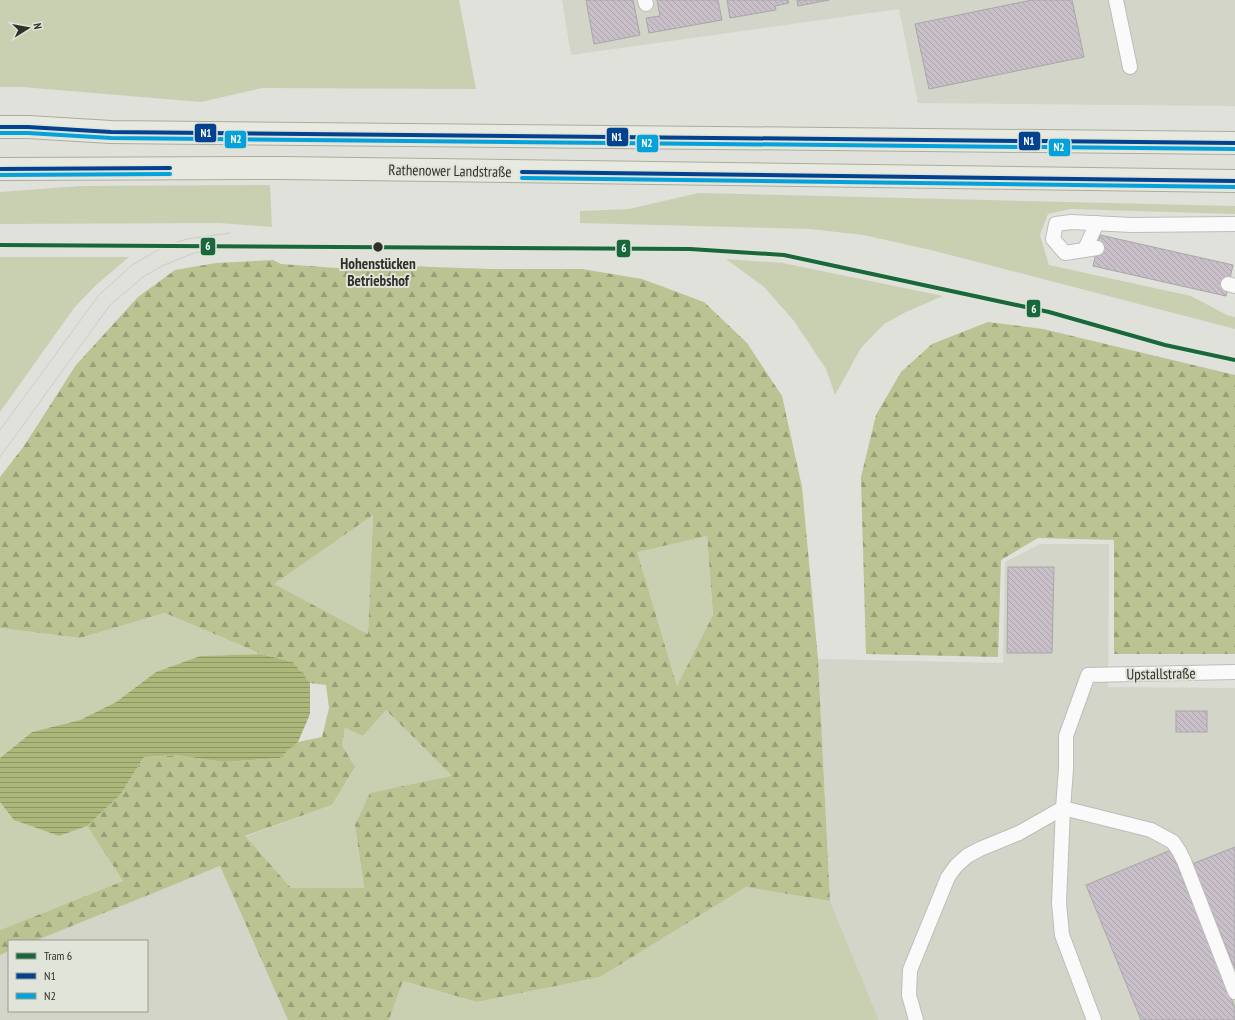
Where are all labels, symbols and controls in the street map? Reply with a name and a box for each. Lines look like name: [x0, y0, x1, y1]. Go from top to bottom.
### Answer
north arrow: [8, 8, 48, 48]
text: N: [30, 22, 45, 30]
line badge: N1: [194, 123, 217, 143]
text: N1: [200, 126, 212, 140]
line badge: N1: [606, 127, 629, 147]
line badge: N2: [224, 130, 247, 149]
text: N1: [611, 130, 623, 144]
line badge: N1: [1018, 131, 1041, 151]
text: N2: [230, 132, 242, 146]
line badge: N2: [636, 134, 659, 153]
text: N1: [1023, 134, 1035, 148]
text: N2: [641, 136, 653, 150]
line badge: N2: [1048, 138, 1071, 157]
text: N2: [1053, 140, 1065, 154]
street label: Rathenower Landstraße: [388, 160, 512, 181]
line badge: 6: [200, 237, 216, 256]
text: 6: [205, 239, 211, 253]
line badge: 6: [616, 239, 631, 258]
marker: Hohenstücken Betriebshof: [371, 240, 385, 254]
text: 6: [621, 241, 627, 255]
place label: Hohenstücken Betriebshof: [340, 254, 416, 290]
line badge: 6: [1026, 299, 1041, 318]
text: 6: [1031, 302, 1037, 316]
street label: Upstallstraße: [1126, 663, 1196, 684]
legend: [8, 940, 148, 1012]
text: Tram 6: [44, 948, 72, 963]
text: N1: [44, 968, 56, 983]
text: N2: [44, 988, 56, 1003]

